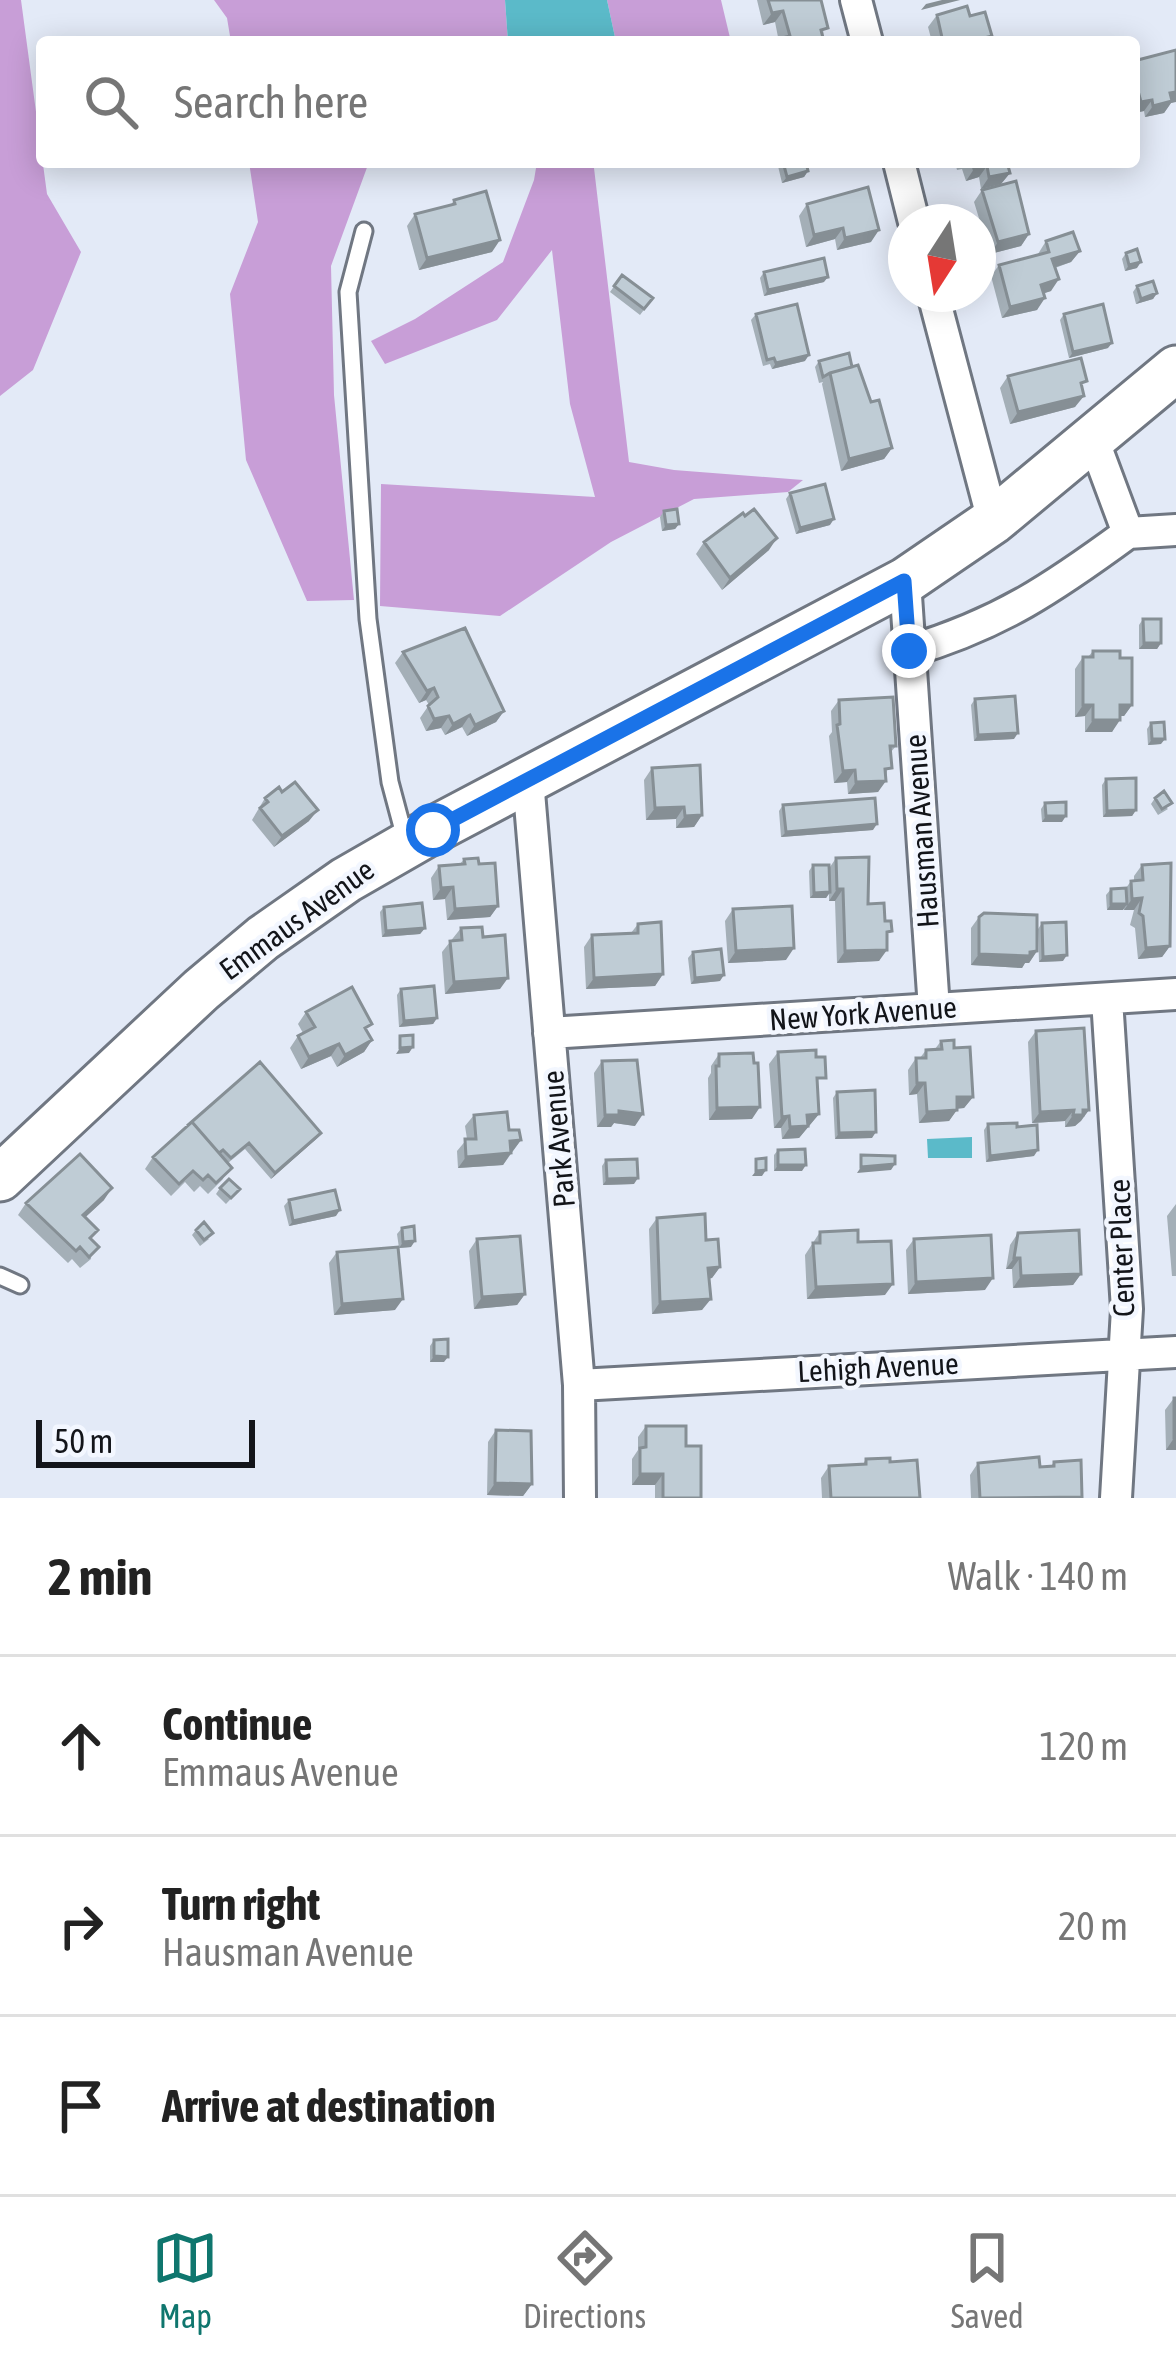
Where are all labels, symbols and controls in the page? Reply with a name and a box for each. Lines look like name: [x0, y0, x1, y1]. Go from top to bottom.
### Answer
search box: [36, 36, 1140, 168]
icon: search: [78, 69, 144, 135]
text: Search here: [174, 76, 368, 128]
north arrow: [888, 204, 996, 312]
route end: [882, 624, 936, 678]
street label: Hausman Avenue: [897, 733, 945, 929]
route start: [406, 803, 460, 857]
street label: Emmaus Avenue: [213, 852, 380, 986]
street label: New York Avenue: [768, 989, 958, 1037]
street label: Park Avenue: [535, 1069, 581, 1209]
street label: Center Place: [1102, 1179, 1140, 1318]
street label: Lehigh Avenue: [797, 1346, 959, 1388]
scale bar: [36, 1414, 255, 1467]
text: 50 m: [54, 1422, 113, 1460]
text: 2 min: [48, 1547, 152, 1606]
text: Walk · 140 m: [948, 1554, 1128, 1598]
text: Continue: [162, 1698, 313, 1750]
icon: ahead: [48, 1713, 114, 1779]
text: 120 m: [1040, 1724, 1128, 1768]
text: Emmaus Avenue: [162, 1750, 399, 1794]
text: Turn right: [162, 1878, 320, 1930]
icon: right: [48, 1893, 114, 1959]
text: 20 m: [1058, 1904, 1128, 1948]
text: Hausman Avenue: [162, 1930, 414, 1974]
icon: arrive: [48, 2073, 114, 2139]
text: Arrive at destination: [162, 2080, 496, 2132]
tab: Map: [152, 2225, 218, 2335]
tab: Directions: [523, 2225, 646, 2335]
tab: Saved: [951, 2225, 1024, 2335]

